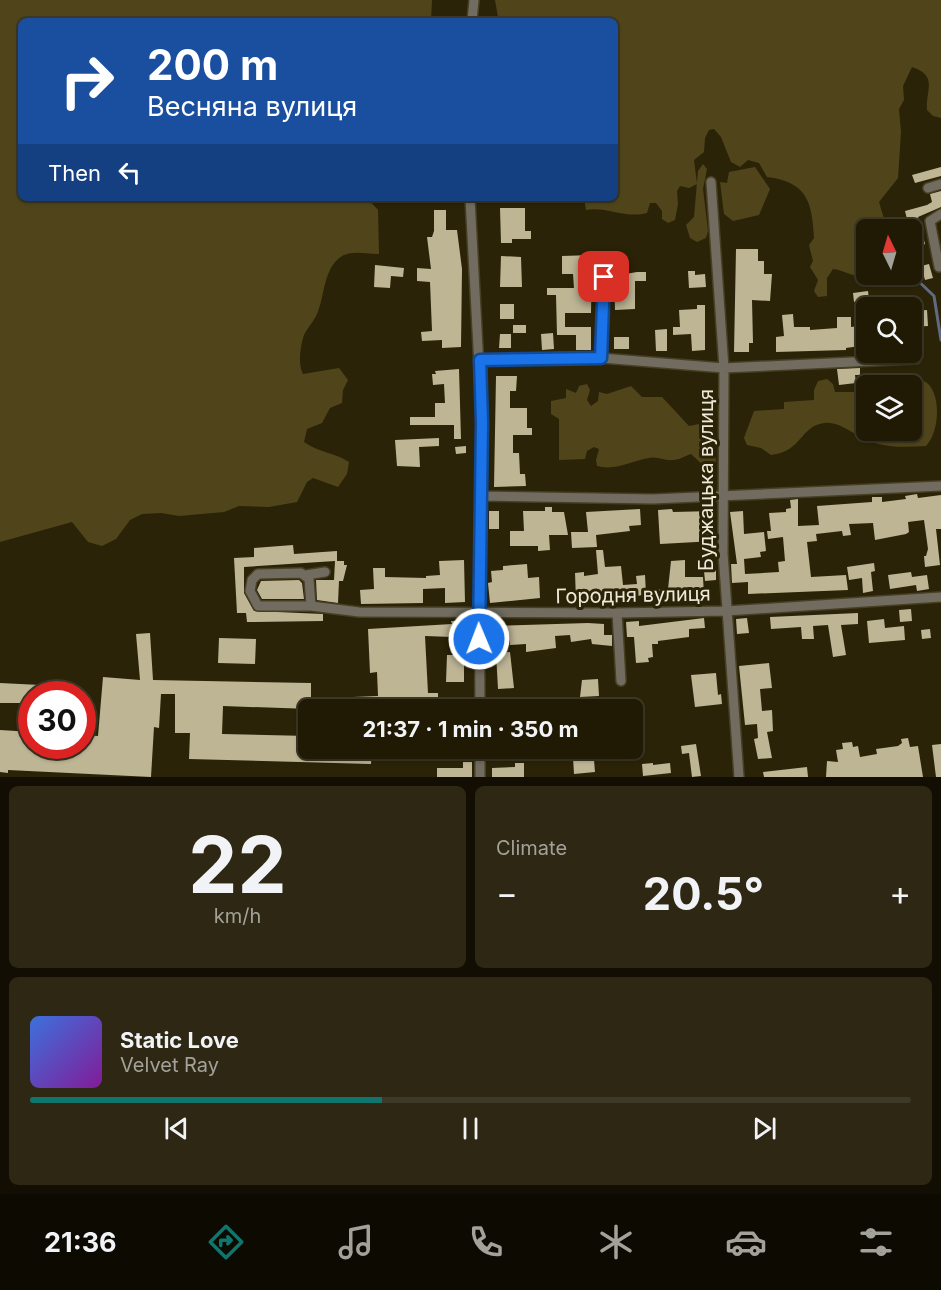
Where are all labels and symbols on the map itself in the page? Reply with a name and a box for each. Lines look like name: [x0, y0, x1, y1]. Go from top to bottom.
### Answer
north arrow: [856, 219, 922, 285]
pin: [578, 251, 629, 302]
street label: Буджацька вулиця: [694, 389, 718, 571]
street label: Городня вулиця: [555, 582, 711, 608]
position arrow: [447, 607, 511, 671]
speed limit sign: 30: [18, 681, 96, 759]

